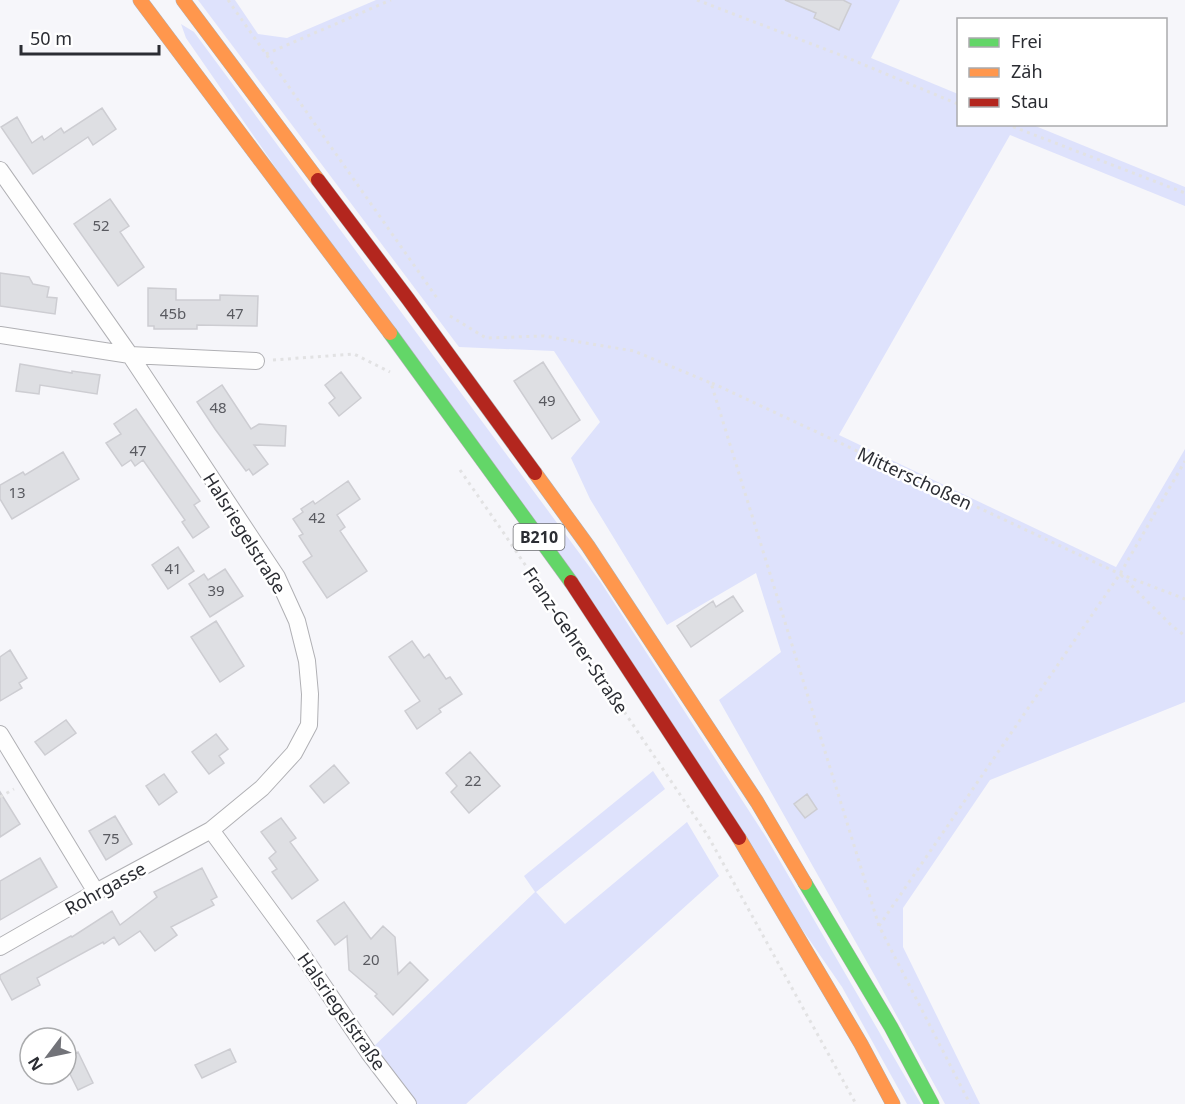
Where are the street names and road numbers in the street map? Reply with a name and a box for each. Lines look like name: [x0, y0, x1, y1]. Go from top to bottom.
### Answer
street label: Mitterschoßen: [854, 441, 976, 515]
street label: Halsriegelstraße: [198, 468, 292, 598]
road number: B210: [514, 524, 564, 550]
street label: Franz-Gehrer-Straße: [518, 562, 634, 718]
street label: Rohrgasse: [60, 856, 150, 920]
street label: Halsriegelstraße: [292, 947, 392, 1075]

